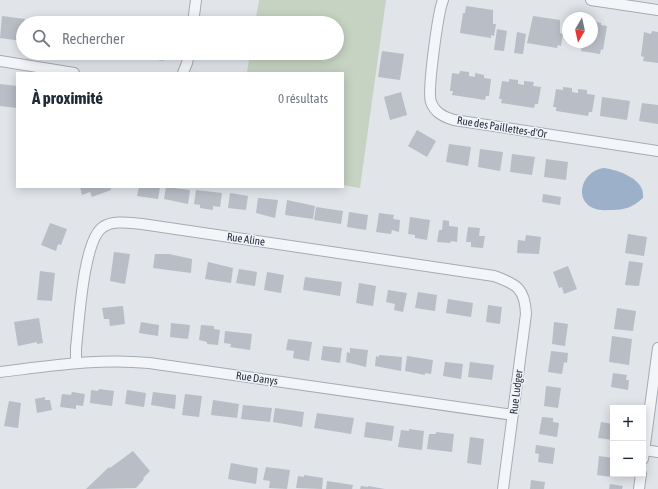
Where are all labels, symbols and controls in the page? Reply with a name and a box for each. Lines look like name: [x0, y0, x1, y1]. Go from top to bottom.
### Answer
north arrow: [562, 12, 598, 48]
search box: [16, 16, 344, 60]
icon: search: [30, 27, 52, 49]
text: Rechercher: [62, 30, 124, 47]
text: À proximité: [32, 88, 103, 108]
text: 0 résultats: [278, 91, 328, 106]
street label: Rue des Paillettes-d'Or: [456, 114, 549, 140]
street label: Rue Aline: [226, 230, 266, 248]
street label: Rue Ludger: [507, 368, 525, 415]
street label: Rue Danys: [235, 369, 279, 387]
map controls: [610, 405, 646, 477]
button: +: [610, 405, 646, 441]
button: −: [610, 441, 646, 477]

